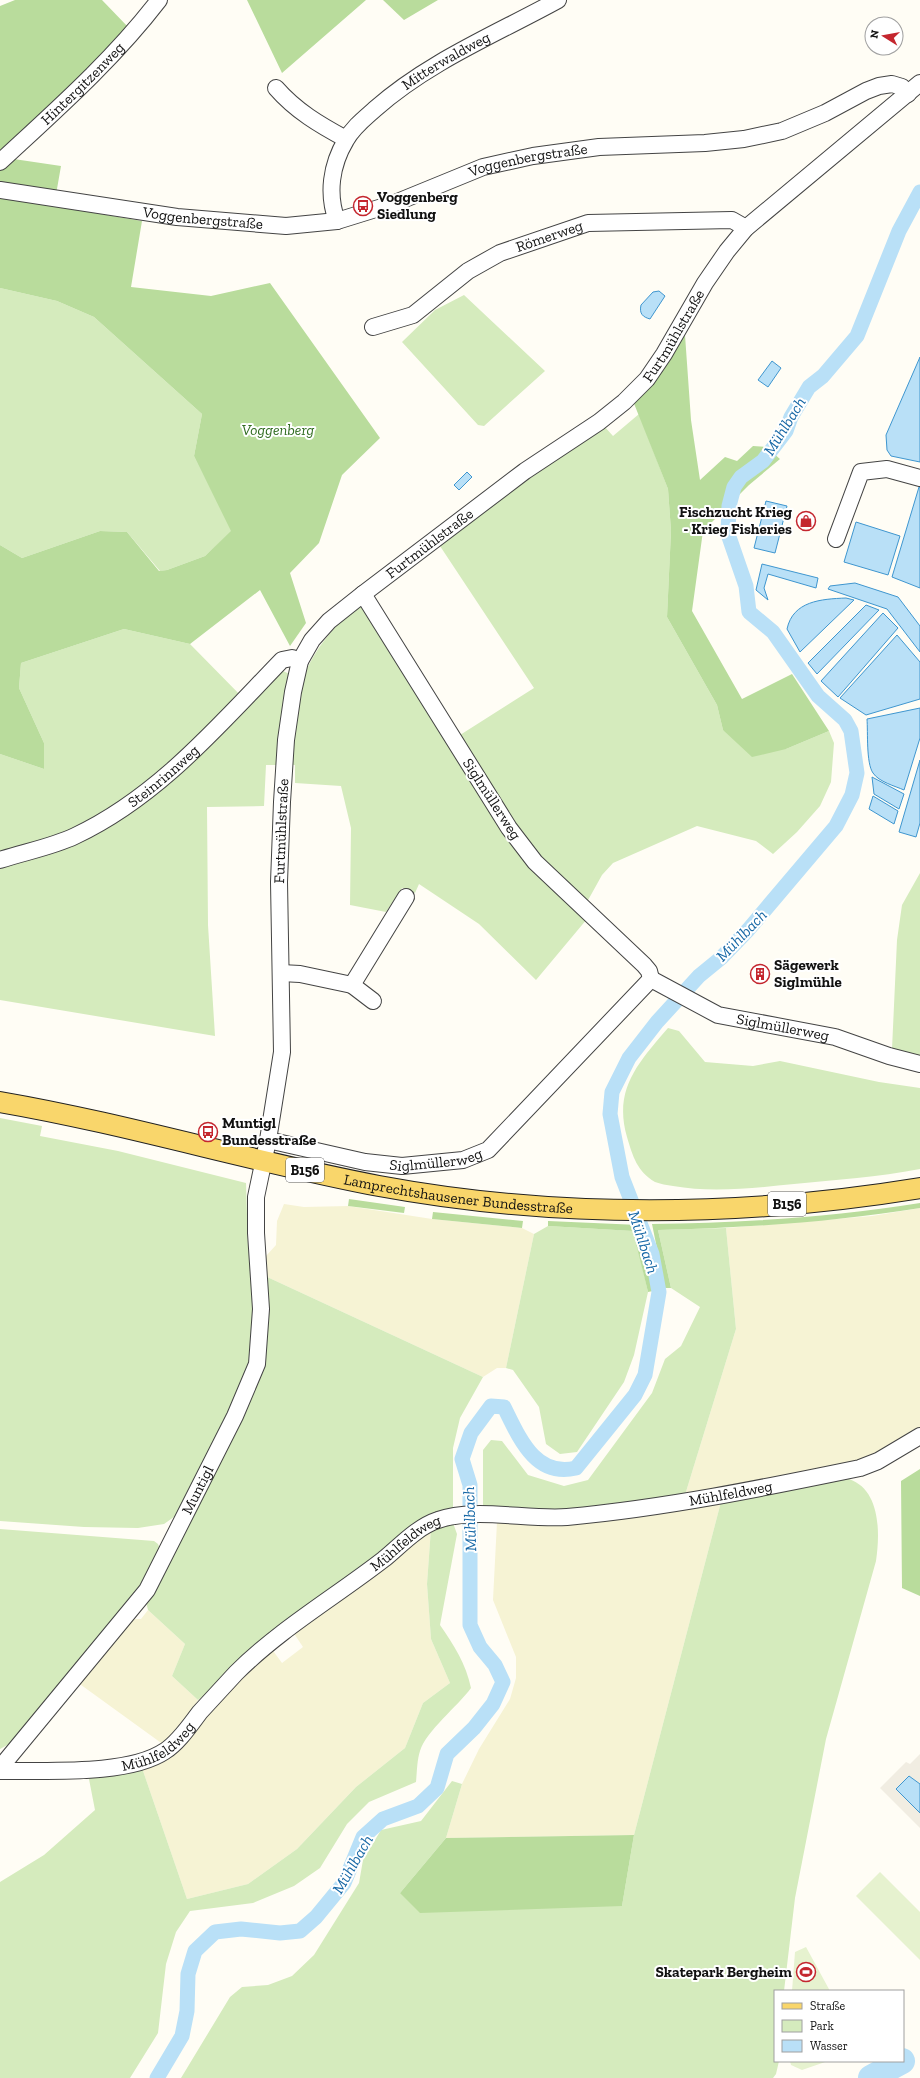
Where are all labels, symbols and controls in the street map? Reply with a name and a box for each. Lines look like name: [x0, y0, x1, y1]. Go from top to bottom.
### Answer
north arrow: [864, 16, 904, 56]
street label: Mitterwaldweg: [398, 28, 493, 94]
text: N: [867, 28, 882, 40]
street label: Hintergitzenweg: [37, 38, 128, 129]
street label: Voggenbergstraße: [465, 140, 588, 181]
place label: Voggenberg Siedlung: [377, 188, 458, 223]
bus stop icon: Voggenberg Siedlung: [352, 195, 374, 217]
street label: Voggenbergstraße: [141, 203, 264, 233]
street label: Römerweg: [513, 216, 585, 256]
street label: Furtmühlstraße: [639, 286, 708, 386]
water label: Mühlbach: [759, 394, 810, 459]
park label: Voggenberg: [242, 421, 315, 439]
place label: Fischzucht Krieg - Krieg Fisheries: [679, 503, 792, 538]
street label: Furtmühlstraße: [382, 505, 477, 582]
shop icon: Fischzucht Krieg - Krieg Fisheries: [795, 510, 817, 532]
street label: Steinrinnweg: [124, 741, 203, 811]
street label: Siglmüllerweg: [459, 755, 525, 843]
street label: Furtmühlstraße: [270, 778, 292, 884]
water label: Mühlbach: [712, 905, 771, 965]
place label: Sägewerk Siglmühle: [774, 956, 842, 991]
building icon: Sägewerk Siglmühle: [749, 963, 771, 985]
street label: Siglmüllerweg: [735, 1010, 831, 1045]
place label: Muntigl Bundesstraße: [222, 1114, 316, 1149]
bus stop icon: Muntigl Bundesstraße: [197, 1121, 219, 1143]
street label: Siglmüllerweg: [389, 1144, 485, 1175]
road number: B156: [286, 1158, 324, 1182]
street label: Lamprechtshausener Bundesstraße: [342, 1170, 573, 1217]
road number: B156: [768, 1192, 806, 1216]
water label: Mühlbach: [624, 1208, 663, 1276]
street label: Muntigl: [178, 1463, 217, 1517]
street label: Mühlfeldweg: [688, 1477, 774, 1510]
water label: Mühlbach: [459, 1486, 480, 1552]
street label: Mühlfeldweg: [367, 1511, 443, 1575]
street label: Mühlfeldweg: [120, 1718, 199, 1775]
water label: Mühlbach: [328, 1831, 377, 1897]
sports icon: Skatepark Bergheim: [795, 1961, 817, 1983]
place label: Skatepark Bergheim: [655, 1963, 792, 1981]
legend: [774, 1990, 904, 2062]
text: Straße: [810, 1999, 846, 2013]
text: Park: [810, 2019, 835, 2033]
text: Wasser: [810, 2039, 848, 2053]

